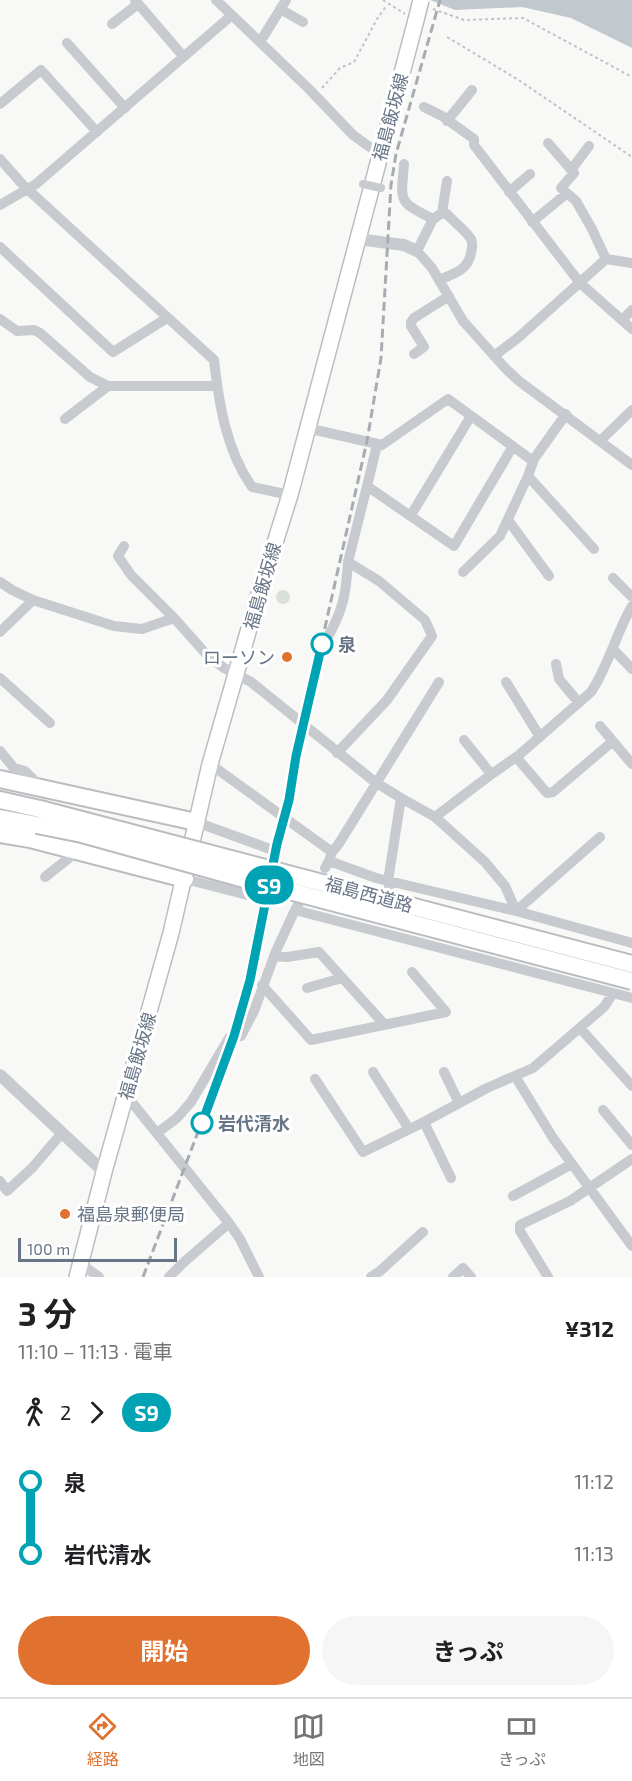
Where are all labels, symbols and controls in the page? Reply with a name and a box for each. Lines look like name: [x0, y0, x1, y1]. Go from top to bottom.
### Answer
street label: 福島飯坂線: [368, 71, 412, 163]
street label: 福島飯坂線: [239, 540, 285, 632]
marker: 泉: [311, 633, 333, 655]
place label: 泉: [338, 633, 356, 655]
place label: ローソン: [203, 646, 275, 668]
marker: ローソン: [280, 650, 294, 664]
line badge: S9: [242, 866, 296, 904]
street label: 福島西道路: [323, 872, 415, 916]
text: S9: [257, 873, 281, 898]
street label: 福島飯坂線: [114, 1010, 160, 1102]
marker: 岩代清水: [191, 1112, 213, 1134]
place label: 岩代清水: [218, 1112, 290, 1134]
place label: 福島泉郵便局: [77, 1203, 185, 1225]
marker: 福島泉郵便局: [58, 1207, 72, 1221]
scale bar: [18, 1235, 177, 1262]
text: 100 m: [27, 1239, 70, 1258]
text: 3 分: [18, 1293, 77, 1333]
text: ¥312: [565, 1315, 614, 1341]
text: 11:10 – 11:13 · 電車: [18, 1339, 173, 1363]
icon: walk: [18, 1396, 51, 1429]
icon: forward: [80, 1396, 113, 1429]
text: 2: [60, 1400, 71, 1424]
text: S9: [134, 1400, 159, 1425]
text: 泉: [64, 1469, 86, 1495]
text: 11:12: [574, 1469, 614, 1493]
text: 岩代清水: [64, 1541, 152, 1567]
text: 11:13: [574, 1541, 614, 1565]
button: 開始: [18, 1616, 310, 1685]
button: きっぷ: [322, 1616, 614, 1685]
tab: 経路: [86, 1710, 119, 1770]
tab: 地図: [292, 1710, 325, 1770]
tab: きっぷ: [498, 1710, 546, 1770]

